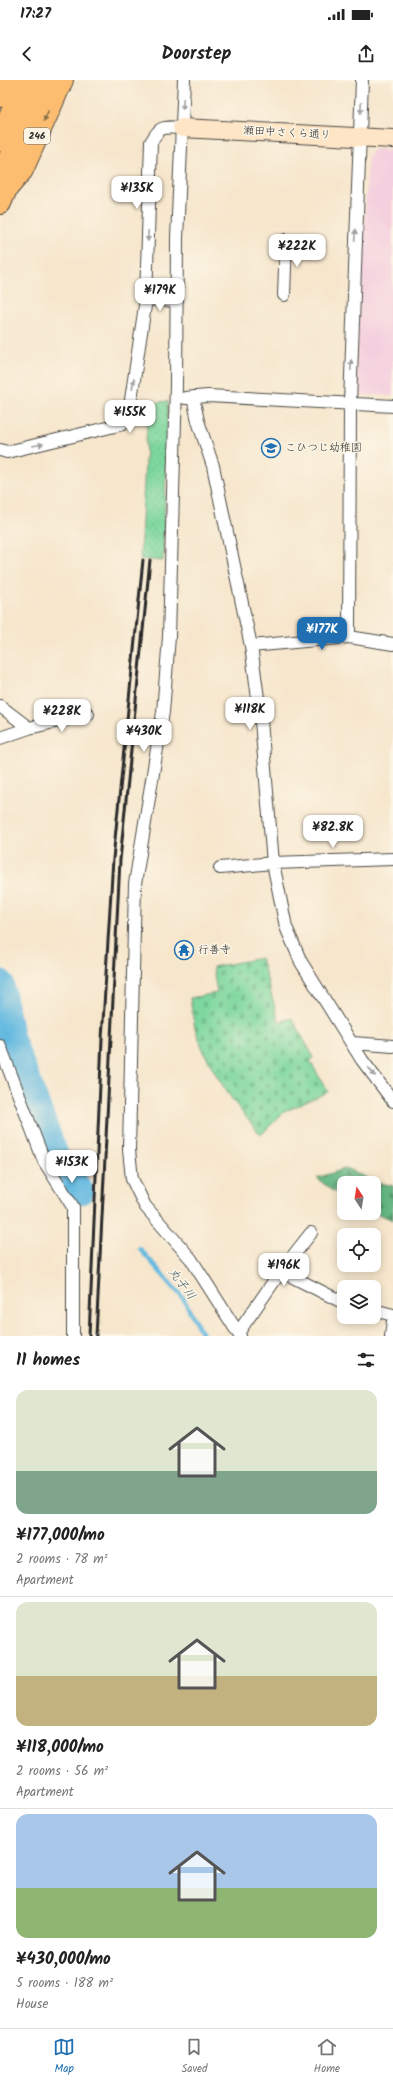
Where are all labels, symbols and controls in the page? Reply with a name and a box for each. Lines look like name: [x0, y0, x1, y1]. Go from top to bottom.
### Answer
text: 17:27: [20, 2, 51, 26]
text: Doorstep: [162, 40, 231, 69]
icon: back: [16, 43, 38, 65]
icon: share: [355, 43, 377, 65]
one-way arrow: [180, 98, 187, 110]
one-way arrow: [357, 102, 364, 114]
one-way arrow: [43, 110, 49, 121]
street label: 瀬田中さくら通り: [243, 122, 331, 144]
road number: 246: [24, 128, 50, 144]
pin: ¥135K: [109, 176, 165, 210]
text: ¥135K: [120, 178, 154, 199]
one-way arrow: [352, 228, 358, 241]
one-way arrow: [145, 230, 151, 243]
pin: ¥222K: [269, 234, 325, 268]
text: ¥222K: [278, 236, 316, 257]
pin: ¥179K: [132, 278, 188, 312]
text: ¥179K: [144, 280, 176, 301]
one-way arrow: [348, 358, 354, 371]
one-way arrow: [130, 378, 136, 390]
pin: ¥155K: [102, 400, 158, 434]
text: ¥155K: [114, 402, 146, 423]
school or university icon: こひつじ幼稚園: [260, 437, 282, 459]
place label: こひつじ幼稚園: [285, 439, 362, 457]
one-way arrow: [32, 442, 44, 448]
pin: ¥177K: [294, 617, 350, 651]
text: ¥177K: [306, 619, 338, 640]
pin: ¥118K: [222, 697, 278, 731]
pin: ¥228K: [34, 699, 90, 733]
text: ¥118K: [234, 699, 266, 720]
text: ¥228K: [43, 701, 81, 722]
pin: ¥430K: [116, 719, 172, 753]
text: ¥430K: [126, 721, 162, 742]
pin: ¥82.8K: [300, 815, 366, 849]
text: ¥82.8K: [312, 817, 354, 838]
temple icon: 行善寺: [173, 939, 195, 961]
place label: 行善寺: [198, 941, 231, 959]
one-way arrow: [368, 1067, 377, 1078]
pin: ¥153K: [44, 1150, 100, 1184]
text: ¥153K: [55, 1152, 89, 1173]
north arrow: [337, 1176, 381, 1220]
map controls: [337, 1176, 381, 1324]
button: locate: [337, 1228, 381, 1272]
pin: ¥196K: [256, 1253, 312, 1287]
text: ¥196K: [267, 1255, 301, 1276]
water label: 丸子川: [164, 1264, 200, 1304]
button: layers: [337, 1280, 381, 1324]
text: 11 homes: [16, 1347, 80, 1374]
icon: filters: [355, 1349, 377, 1371]
icon: home: [161, 1416, 233, 1488]
text: ¥177,000/mo: [16, 1522, 105, 1549]
text: 2 rooms · 78 m²: [16, 1549, 108, 1570]
text: Apartment: [16, 1570, 74, 1591]
icon: home: [161, 1628, 233, 1700]
text: ¥118,000/mo: [16, 1734, 104, 1761]
text: 2 rooms · 56 m²: [16, 1761, 108, 1782]
text: Apartment: [16, 1782, 74, 1803]
icon: home: [161, 1840, 233, 1912]
text: ¥430,000/mo: [16, 1946, 111, 1973]
text: 5 rooms · 188 m²: [16, 1973, 113, 1994]
text: House: [16, 1994, 48, 2015]
tab: Map: [53, 2036, 75, 2078]
tab: Saved: [181, 2036, 208, 2078]
tab: Home: [314, 2036, 340, 2078]

